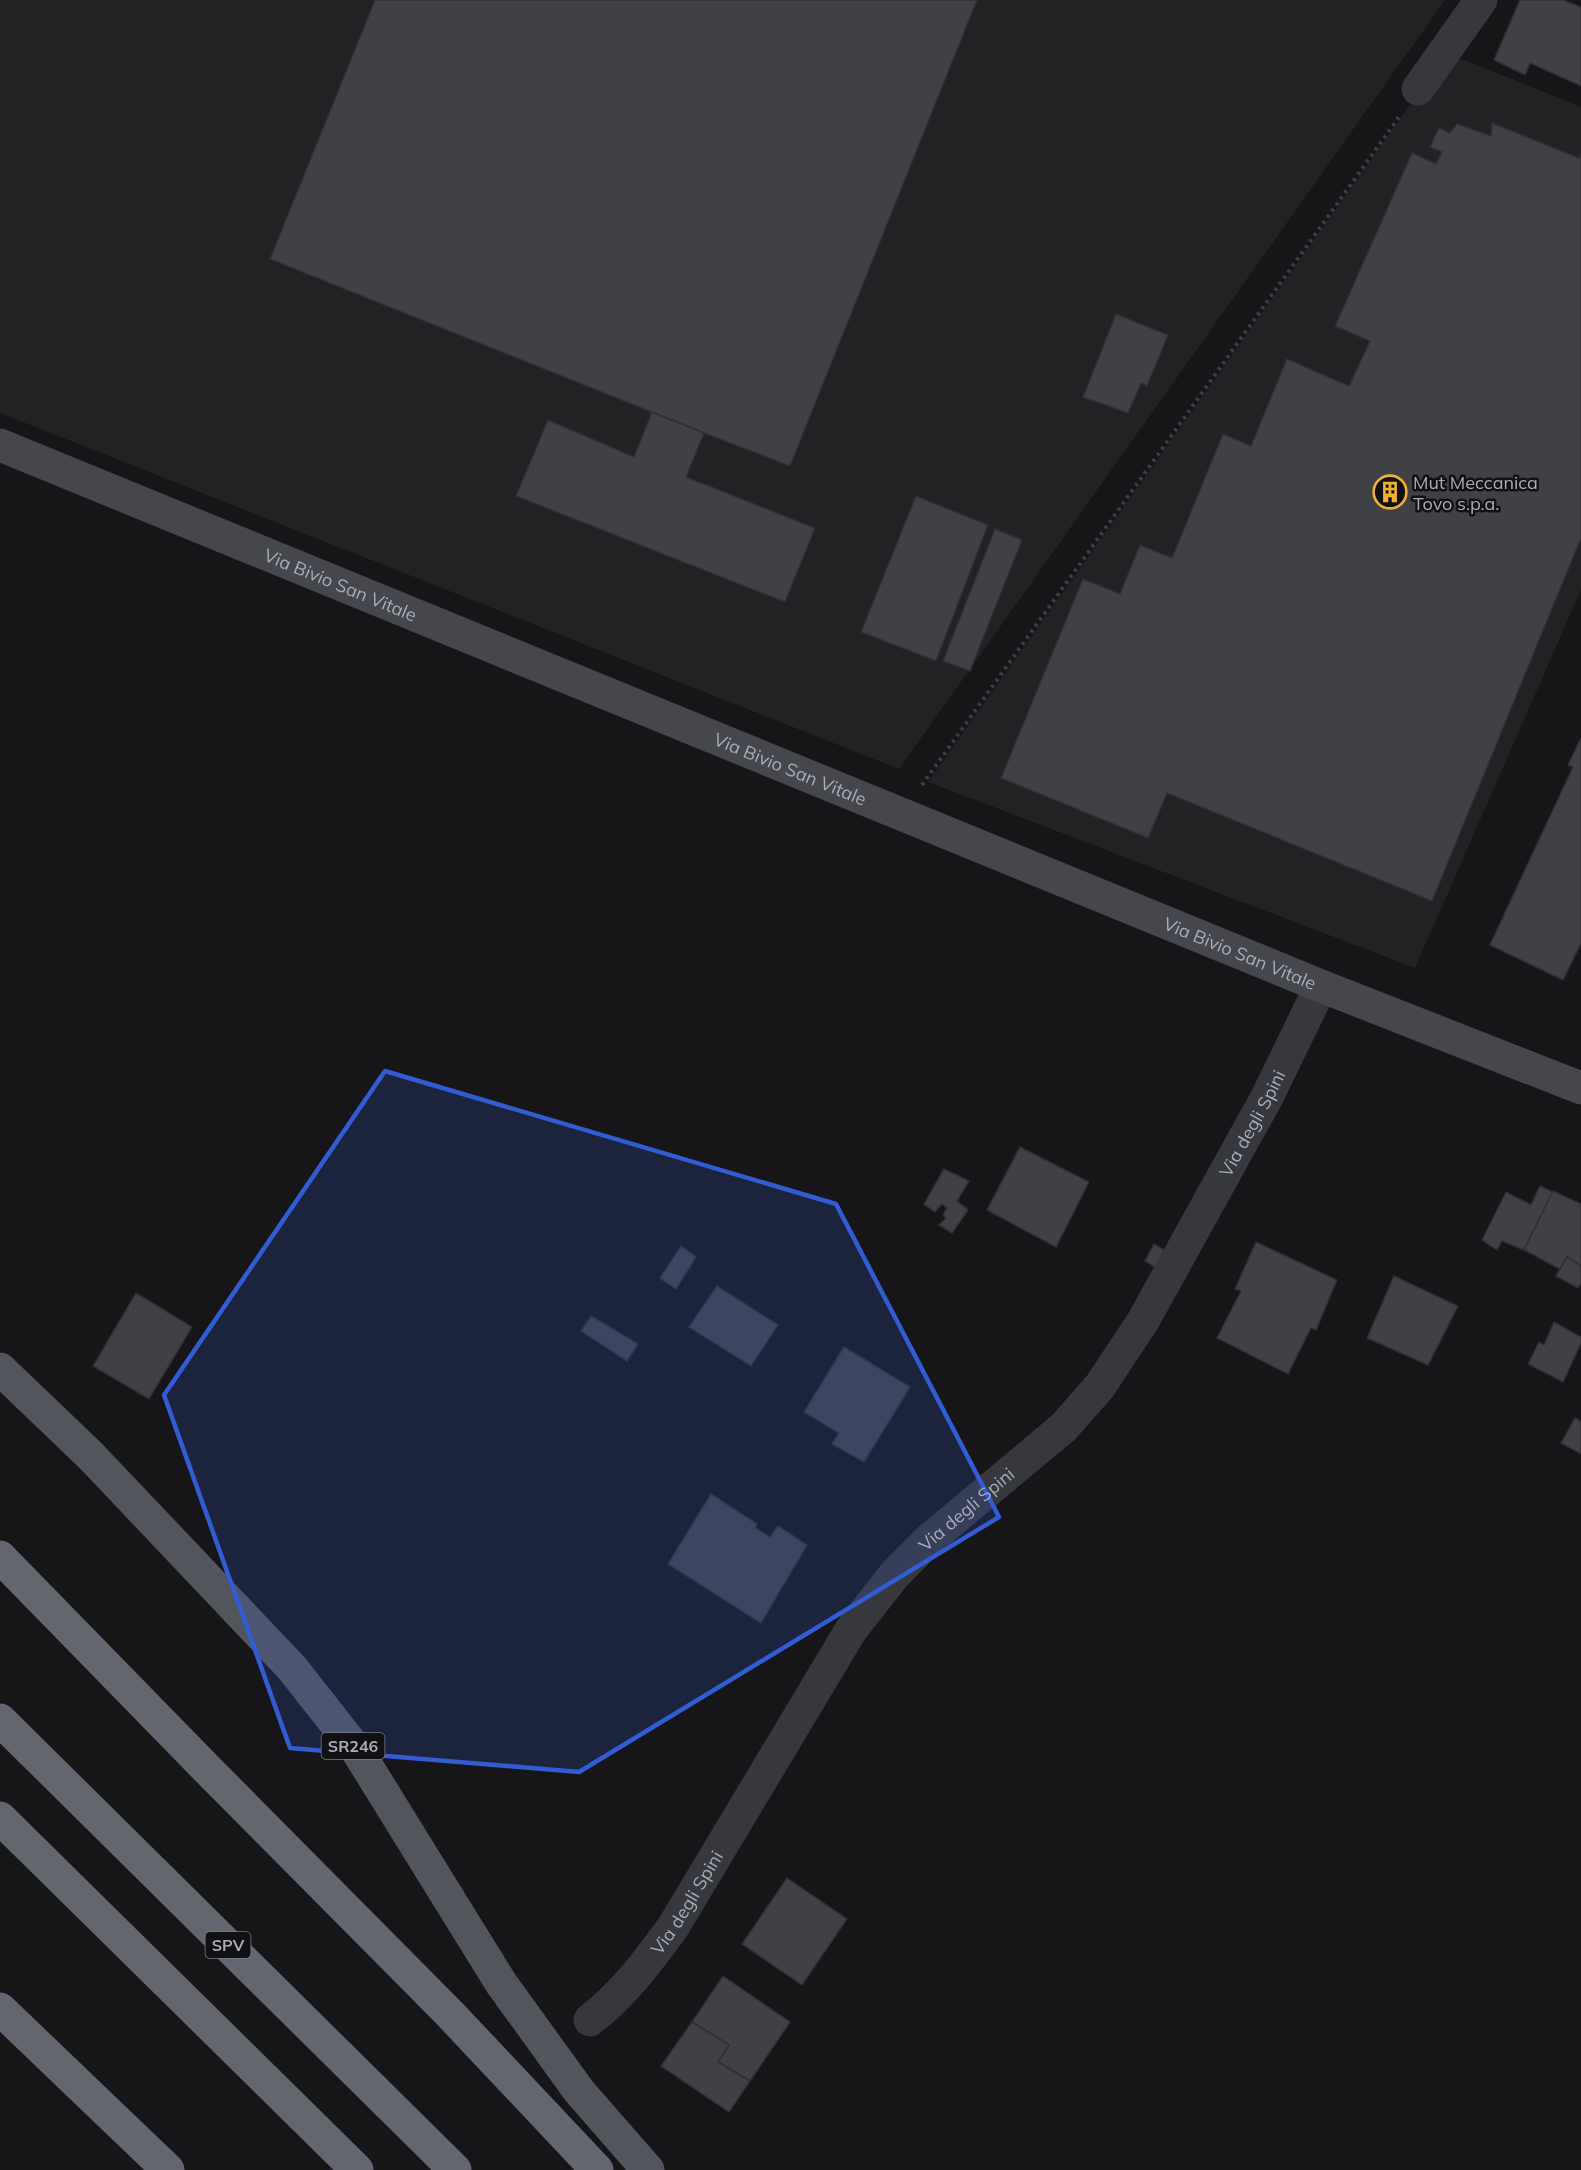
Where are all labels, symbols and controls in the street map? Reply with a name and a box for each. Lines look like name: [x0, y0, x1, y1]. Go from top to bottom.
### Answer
place label: Mut Meccanica Tovo s.p.a.: [1413, 471, 1538, 515]
building icon: Mut Meccanica Tovo s.p.a.: [1372, 474, 1408, 510]
street label: Via Bivio San Vitale: [261, 543, 420, 626]
street label: Via Bivio San Vitale: [710, 727, 870, 810]
street label: Via Bivio San Vitale: [1160, 911, 1320, 994]
street label: Via degli Spini: [1214, 1066, 1290, 1181]
street label: Via degli Spini: [913, 1462, 1019, 1556]
road number: SR246: [322, 1733, 385, 1759]
street label: Via degli Spini: [645, 1846, 728, 1959]
road number: SPV: [206, 1932, 250, 1958]

